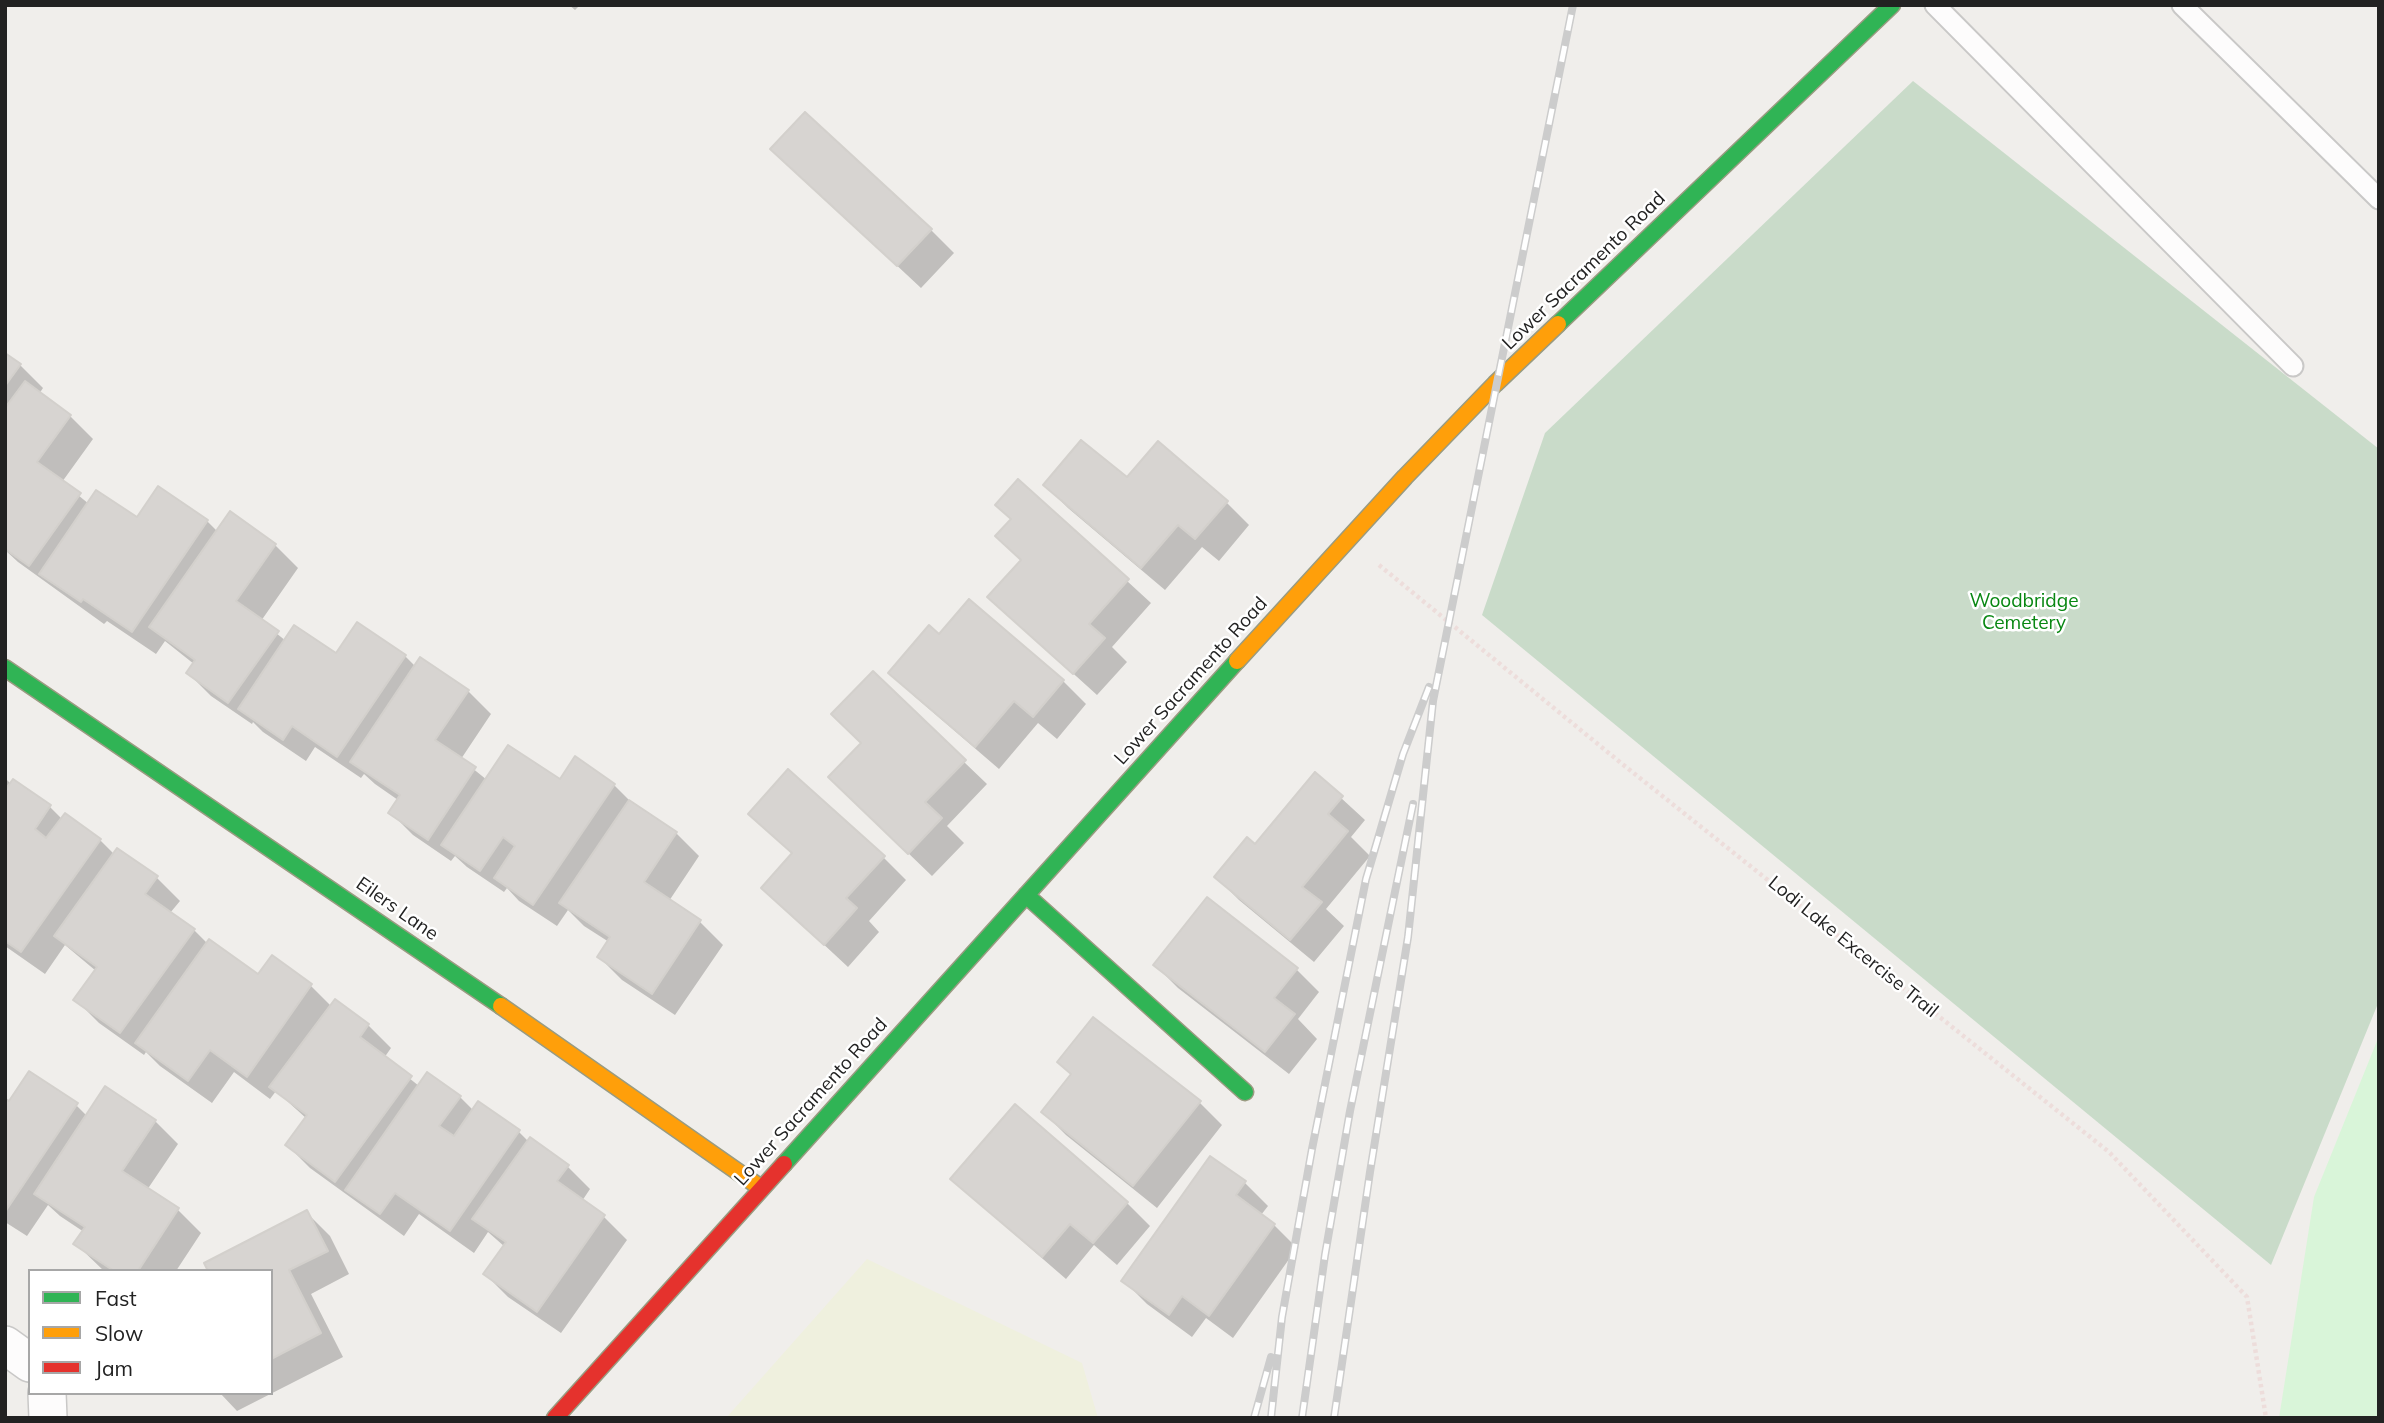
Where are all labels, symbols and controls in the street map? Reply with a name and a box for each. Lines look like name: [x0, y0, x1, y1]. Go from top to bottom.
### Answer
street label: Lower Sacramento Road: [1498, 187, 1670, 355]
park label: Woodbridge Cemetery: [1969, 590, 2079, 634]
street label: Lower Sacramento Road: [1110, 593, 1272, 769]
street label: Lodi Lake Excercise Trail: [1763, 871, 1943, 1023]
street label: Eilers Lane: [352, 872, 442, 946]
street label: Lower Sacramento Road: [730, 1014, 892, 1190]
legend: [28, 1269, 273, 1395]
text: Fast: [95, 1285, 137, 1311]
text: Slow: [95, 1320, 143, 1346]
text: Jam: [95, 1355, 133, 1381]

